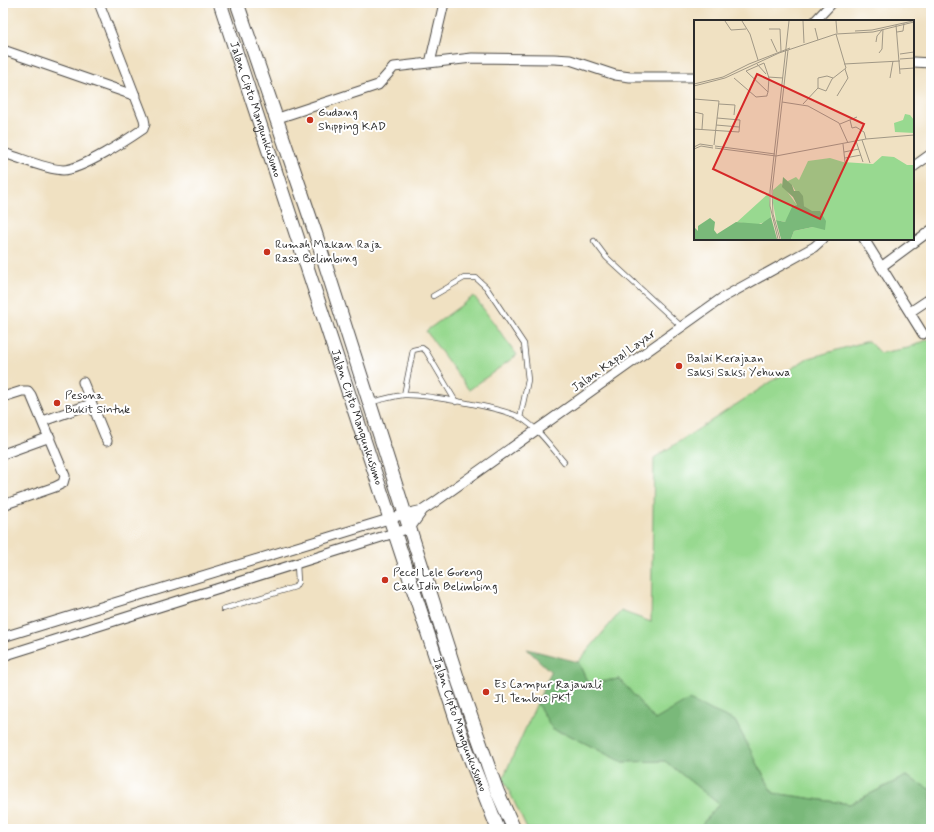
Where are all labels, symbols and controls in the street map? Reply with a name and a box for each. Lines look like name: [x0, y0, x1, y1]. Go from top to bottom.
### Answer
inset map: [694, 20, 914, 240]
street label: Jalan Cipto Mangunkusumo: [225, 39, 285, 180]
place label: Gudang Shipping KAD: [318, 105, 386, 135]
marker: Gudang Shipping KAD: [305, 115, 315, 125]
place label: Rumah Makan Raja Rasa Belimbing: [275, 237, 382, 267]
marker: Rumah Makan Raja Rasa Belimbing: [262, 247, 272, 257]
street label: Jalan Kapal Layar: [569, 326, 660, 396]
street label: Jalan Cipto Mangunkusumo: [327, 347, 387, 487]
place label: Balai Kerajaan Saksi Saksi Yehuwa: [687, 351, 790, 381]
marker: Balai Kerajaan Saksi Saksi Yehuwa: [674, 361, 684, 371]
place label: Pesona Bukit Sintuk: [65, 388, 130, 418]
marker: Pesona Bukit Sintuk: [52, 398, 62, 408]
place label: Pecel Lele Goreng Cak Idin Belimbing: [393, 565, 497, 595]
marker: Pecel Lele Goreng Cak Idin Belimbing: [380, 575, 390, 585]
street label: Jalan Cipto Mangunkusumo: [428, 655, 491, 795]
place label: Es Campur Rajawali Jl. Tembus PKT: [494, 677, 602, 707]
marker: Es Campur Rajawali Jl. Tembus PKT: [481, 687, 491, 697]

